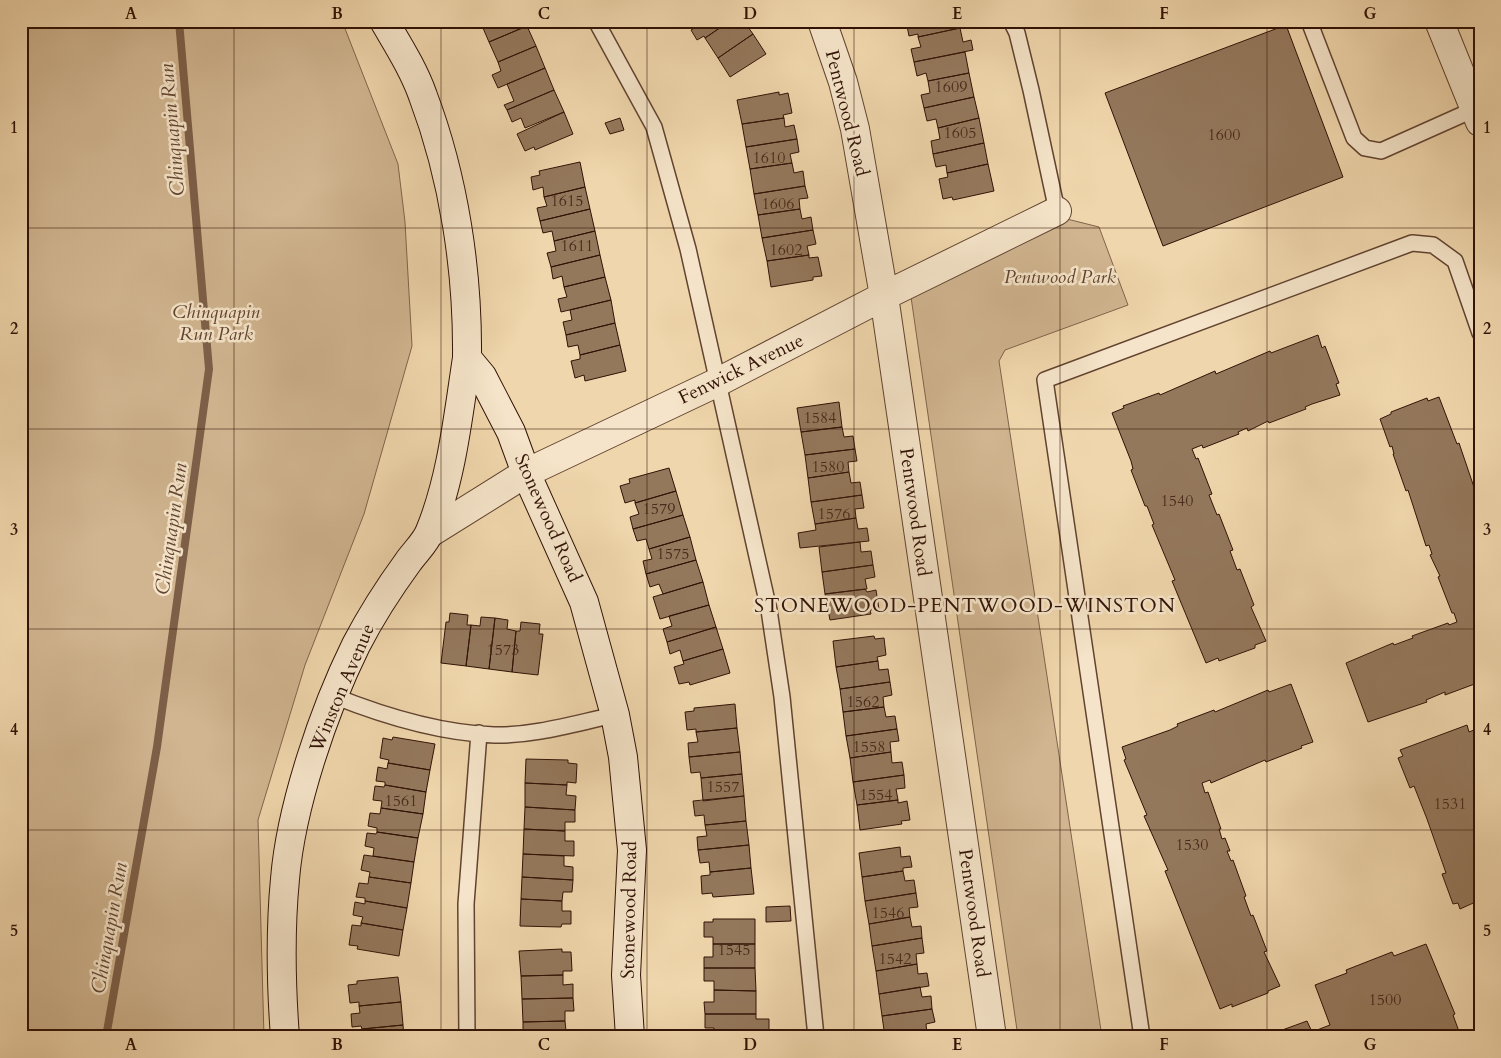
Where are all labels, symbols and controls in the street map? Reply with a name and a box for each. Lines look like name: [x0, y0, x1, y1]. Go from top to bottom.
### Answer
text: A: [125, 3, 137, 25]
text: B: [331, 3, 343, 25]
text: C: [538, 3, 550, 25]
text: D: [743, 3, 757, 25]
text: E: [952, 3, 962, 25]
text: F: [1159, 3, 1169, 25]
text: G: [1363, 3, 1377, 25]
street label: Pentwood Road: [819, 47, 875, 179]
water label: Chinquapin Run: [153, 63, 191, 197]
house number: 1609: [935, 76, 967, 98]
text: 1: [10, 117, 18, 139]
text: 1: [1483, 117, 1491, 139]
house number: 1605: [944, 122, 976, 144]
house number: 1600: [1208, 124, 1240, 146]
house number: 1610: [753, 147, 785, 169]
house number: 1615: [551, 190, 583, 212]
house number: 1606: [762, 193, 794, 215]
house number: 1611: [561, 235, 593, 257]
house number: 1602: [770, 239, 802, 261]
park label: Pentwood Park: [1004, 264, 1117, 290]
park label: Chinquapin Run Park: [172, 299, 261, 347]
text: 2: [10, 318, 18, 340]
text: 2: [1483, 318, 1491, 340]
street label: Fenwick Avenue: [674, 327, 808, 411]
house number: 1584: [804, 407, 836, 429]
street label: Pentwood Road: [893, 446, 937, 578]
street label: Stonewood Road: [508, 450, 588, 586]
house number: 1580: [812, 456, 844, 478]
water label: Chinquapin Run: [148, 461, 194, 597]
house number: 1540: [1161, 490, 1193, 512]
house number: 1579: [643, 498, 675, 520]
house number: 1576: [818, 503, 850, 525]
text: 3: [10, 519, 18, 541]
text: 3: [1483, 519, 1491, 541]
house number: 1575: [657, 543, 689, 565]
district label: STONEWOOD-PENTWOOD-WINSTON: [754, 592, 1176, 619]
street label: Winston Avenue: [303, 620, 381, 757]
house number: 1573: [487, 639, 519, 661]
house number: 1562: [847, 691, 879, 713]
text: 4: [10, 719, 18, 741]
text: 4: [1483, 719, 1491, 741]
house number: 1558: [853, 736, 885, 758]
house number: 1557: [707, 776, 739, 798]
house number: 1554: [860, 784, 892, 806]
house number: 1561: [385, 790, 417, 812]
house number: 1531: [1434, 793, 1466, 815]
house number: 1530: [1176, 834, 1208, 856]
street label: Stonewood Road: [615, 841, 643, 979]
street label: Pentwood Road: [952, 847, 996, 979]
water label: Chinquapin Run: [84, 860, 134, 996]
house number: 1546: [872, 902, 904, 924]
text: 5: [10, 920, 18, 942]
text: 5: [1483, 920, 1491, 942]
house number: 1545: [718, 939, 750, 961]
house number: 1542: [879, 948, 911, 970]
house number: 1500: [1369, 989, 1401, 1011]
text: A: [125, 1034, 137, 1056]
text: B: [331, 1034, 343, 1056]
text: C: [538, 1034, 550, 1056]
text: D: [743, 1034, 757, 1056]
text: E: [952, 1034, 962, 1056]
text: F: [1159, 1034, 1169, 1056]
text: G: [1363, 1034, 1377, 1056]

